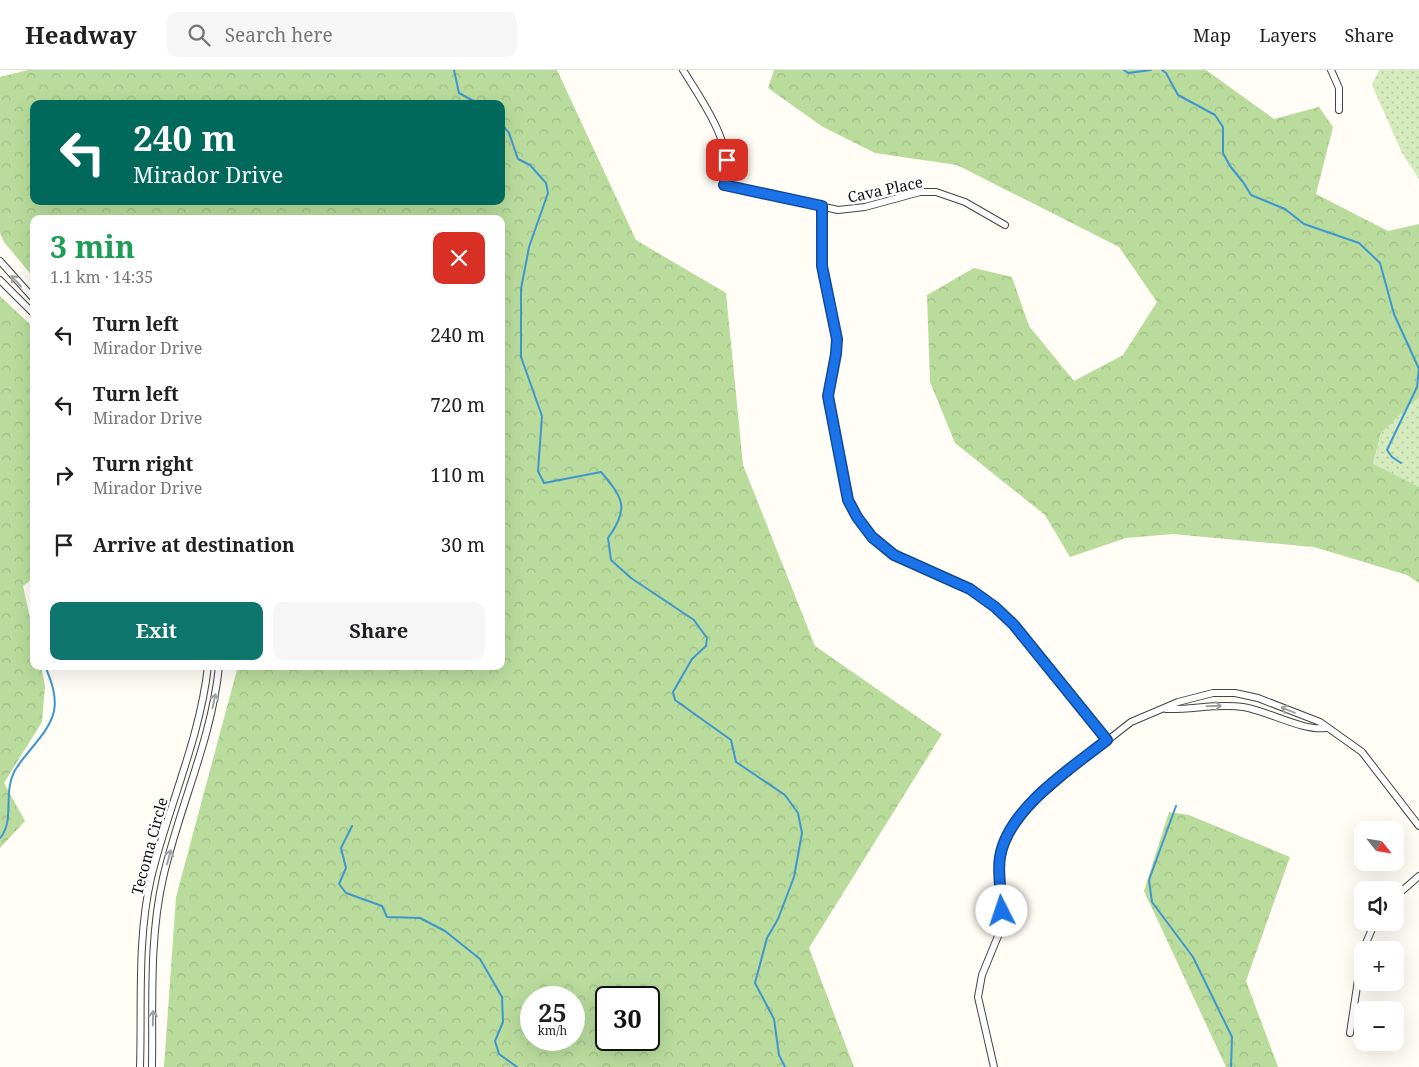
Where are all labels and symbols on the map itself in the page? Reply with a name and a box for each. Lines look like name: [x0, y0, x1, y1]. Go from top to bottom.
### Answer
pin: [706, 139, 748, 181]
street label: Cava Place: [846, 171, 924, 207]
one-way arrow: [10, 274, 22, 287]
one-way arrow: [210, 694, 219, 710]
one-way arrow: [1206, 701, 1222, 710]
one-way arrow: [1281, 704, 1296, 714]
street label: Tecoma Circle: [126, 795, 172, 897]
north arrow: [1354, 821, 1404, 871]
one-way arrow: [165, 850, 174, 866]
position arrow: [975, 884, 1027, 936]
speed limit sign: 30: [595, 986, 660, 1051]
one-way arrow: [148, 1011, 157, 1027]

